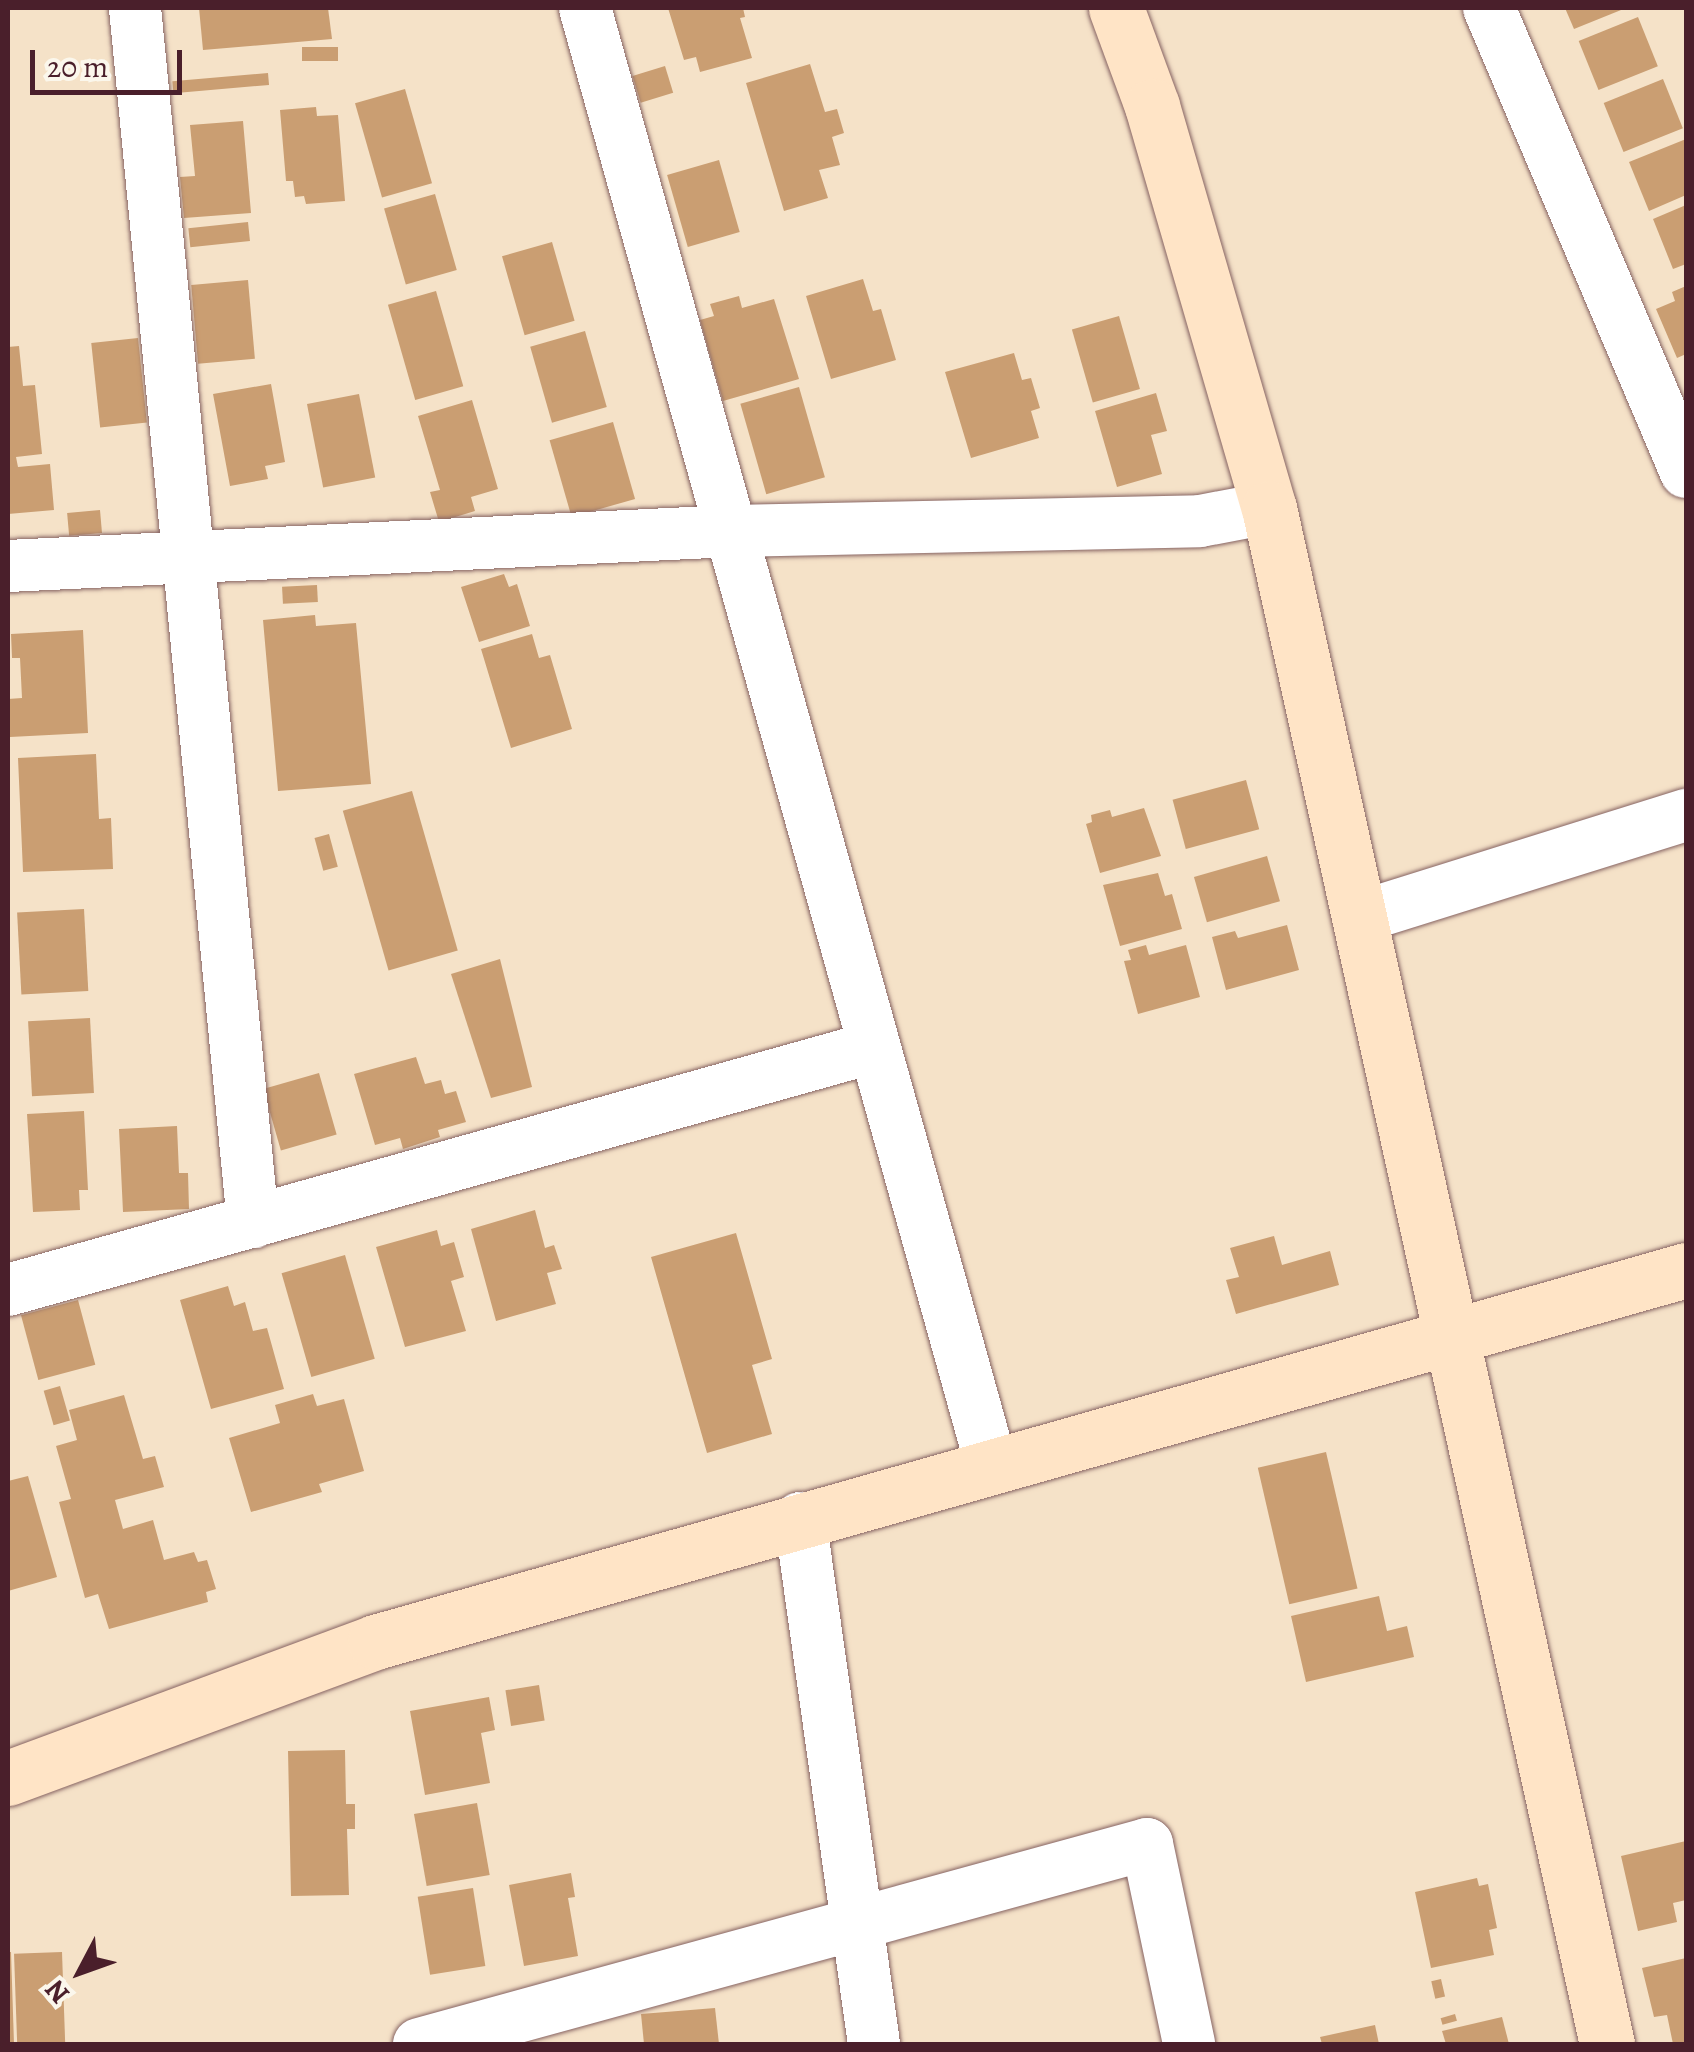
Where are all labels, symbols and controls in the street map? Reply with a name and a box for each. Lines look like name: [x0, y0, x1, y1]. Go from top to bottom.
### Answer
scale bar: [35, 30, 188, 92]
text: 20 m: [47, 47, 108, 87]
north arrow: [30, 1922, 130, 2022]
text: N: [36, 1972, 78, 2012]

